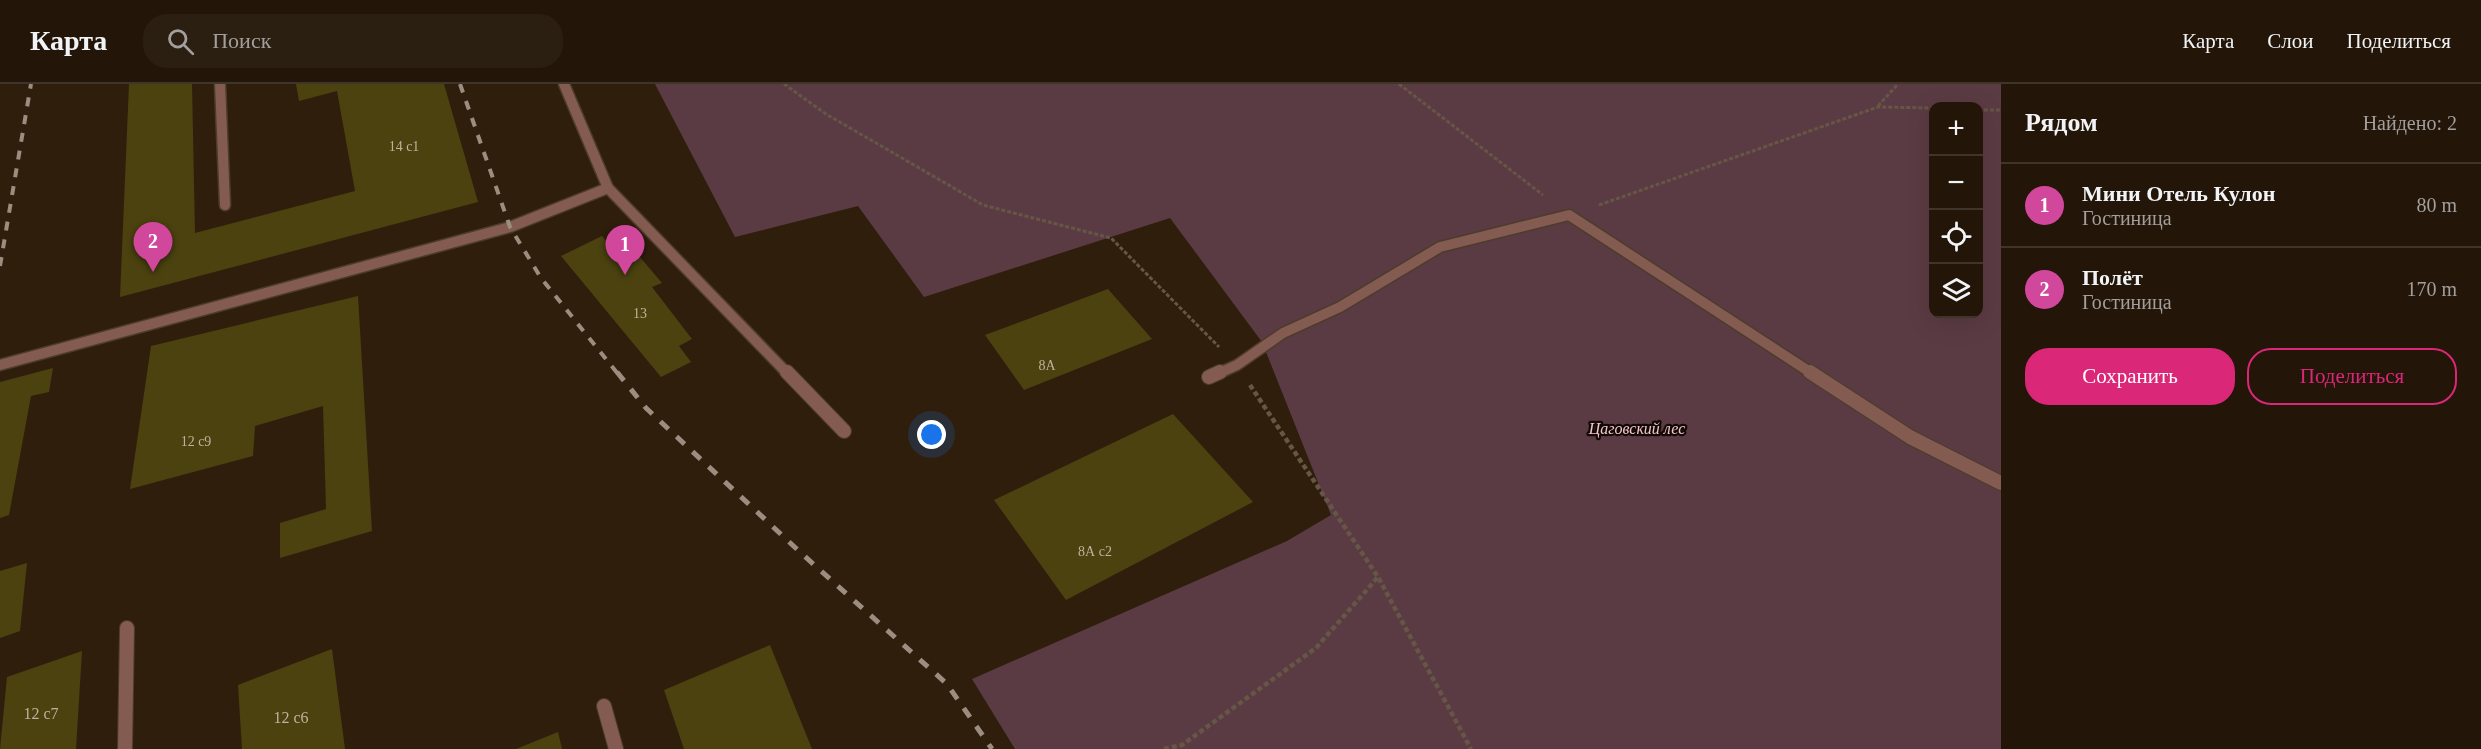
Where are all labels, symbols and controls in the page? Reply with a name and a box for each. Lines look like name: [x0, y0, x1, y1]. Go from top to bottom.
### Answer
search box: [143, 14, 563, 68]
text: Карта: [30, 25, 107, 56]
icon: search: [164, 25, 197, 58]
text: Поиск: [212, 28, 271, 53]
text: Карта: [2182, 29, 2234, 53]
text: Слои: [2267, 29, 2313, 53]
text: Поделиться: [2346, 29, 2451, 53]
map controls: [1929, 102, 1983, 318]
button: +: [1929, 102, 1983, 156]
text: Рядом: [2025, 108, 2098, 137]
text: Найдено: 2: [2363, 112, 2457, 134]
house number: 14 с1: [389, 139, 419, 154]
button: −: [1929, 156, 1983, 210]
text: Мини Отель Кулон: [2082, 181, 2275, 206]
text: 1: [2040, 194, 2050, 216]
text: 80 m: [2416, 194, 2457, 216]
text: Гостиница: [2082, 207, 2172, 229]
button: locate: [1929, 210, 1983, 264]
pin: 2: [134, 222, 172, 272]
pin: 1: [606, 226, 644, 275]
button: layers: [1929, 264, 1983, 318]
text: Полёт: [2082, 265, 2143, 290]
text: 2: [2040, 278, 2050, 300]
text: 170 m: [2406, 278, 2457, 300]
text: Гостиница: [2082, 291, 2172, 313]
house number: 13: [633, 306, 647, 321]
button: Сохранить: [2025, 348, 2235, 405]
button: Поделиться: [2247, 348, 2457, 405]
house number: 8А: [1038, 358, 1056, 373]
your location: [917, 420, 946, 449]
park label: Цаговский лес: [1588, 420, 1685, 438]
house number: 12 с9: [181, 434, 211, 449]
house number: 8А с2: [1078, 544, 1112, 559]
house number: 12 с7: [23, 705, 59, 722]
house number: 12 с6: [273, 709, 309, 726]

